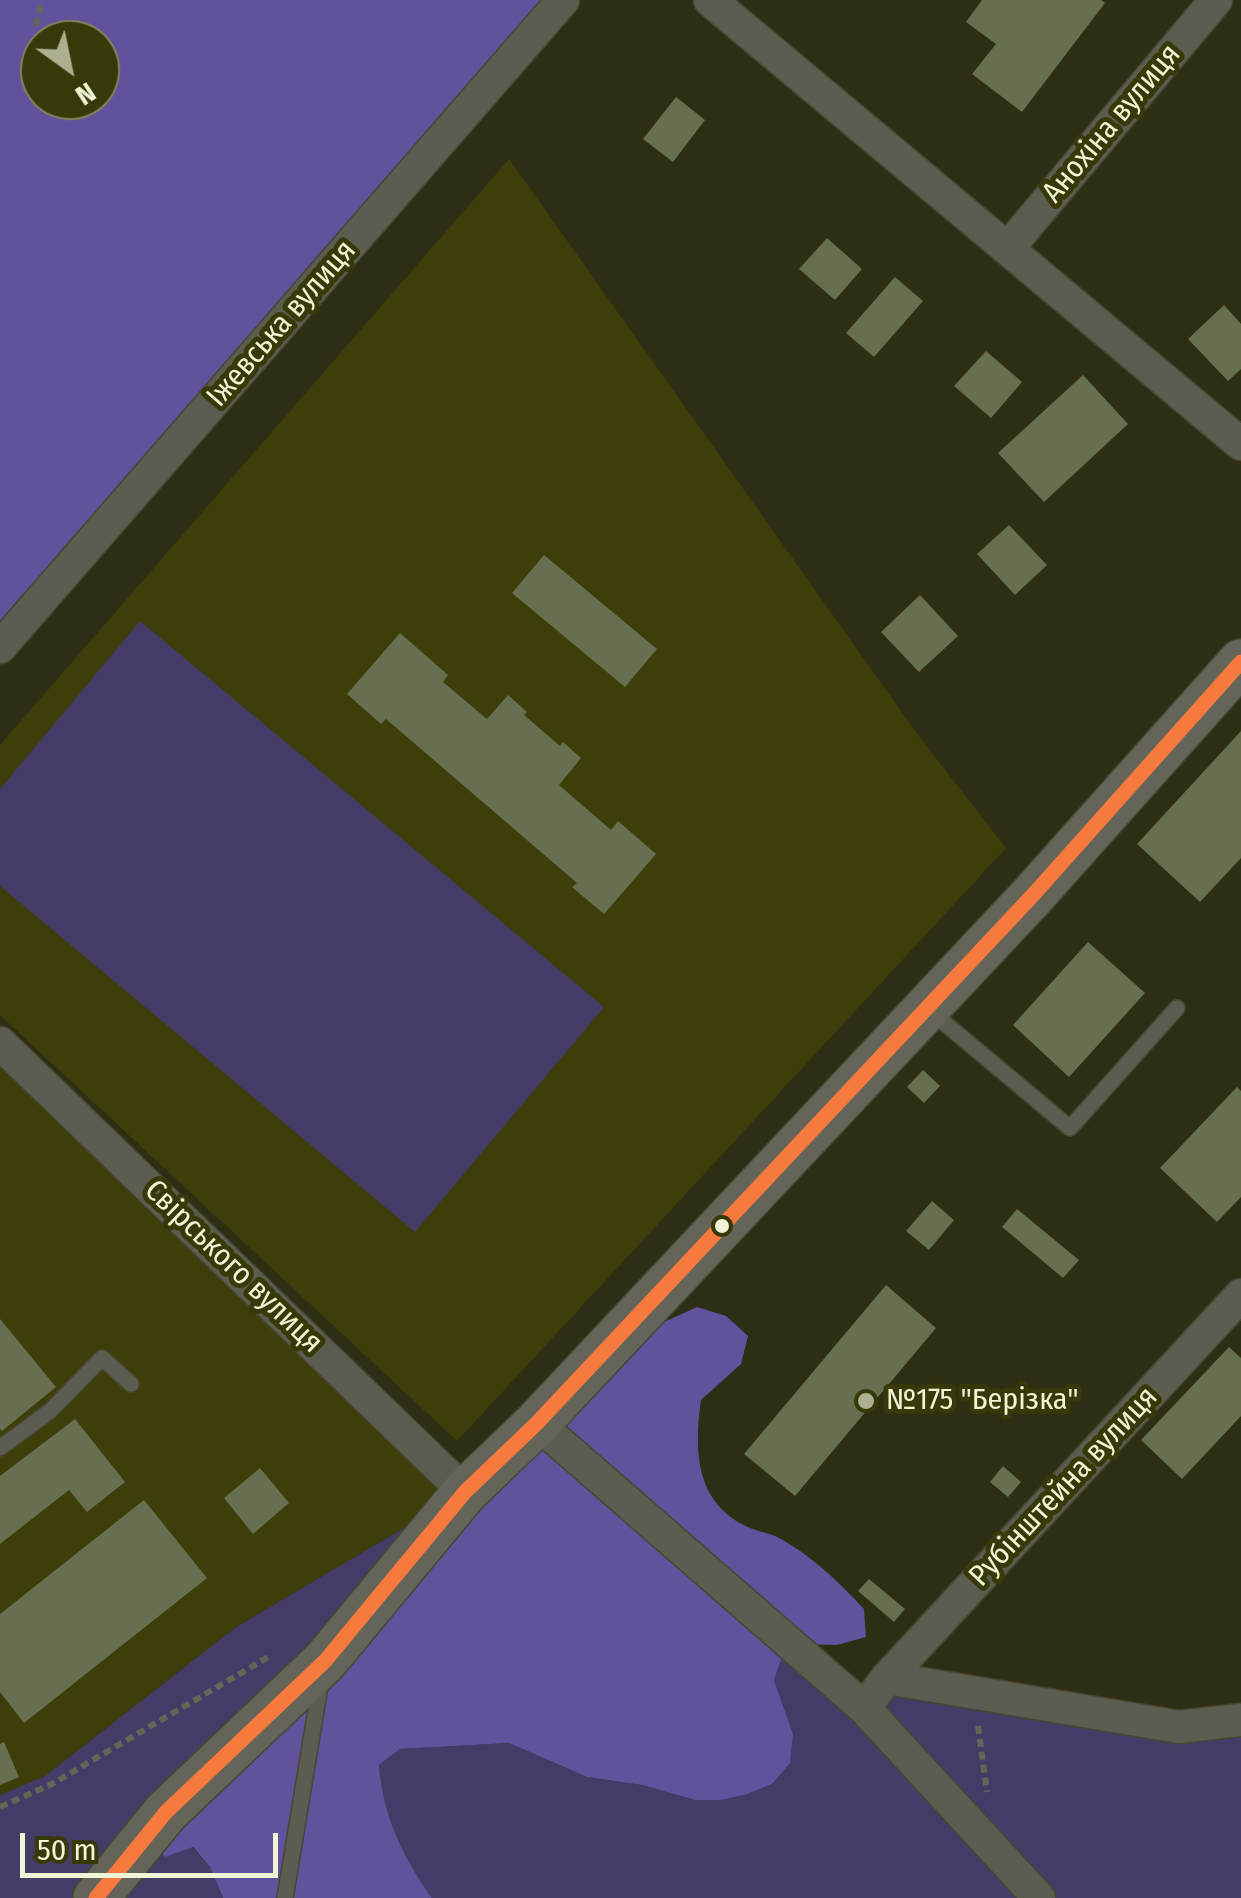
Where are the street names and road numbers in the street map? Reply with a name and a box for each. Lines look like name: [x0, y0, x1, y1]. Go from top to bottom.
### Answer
street label: Анохіна вулиця: [1035, 37, 1189, 211]
street label: Іжевська вулиця: [200, 233, 364, 415]
street label: Свірського вулиця: [137, 1173, 329, 1361]
street label: Рубінштейна вулиця: [962, 1380, 1166, 1594]

